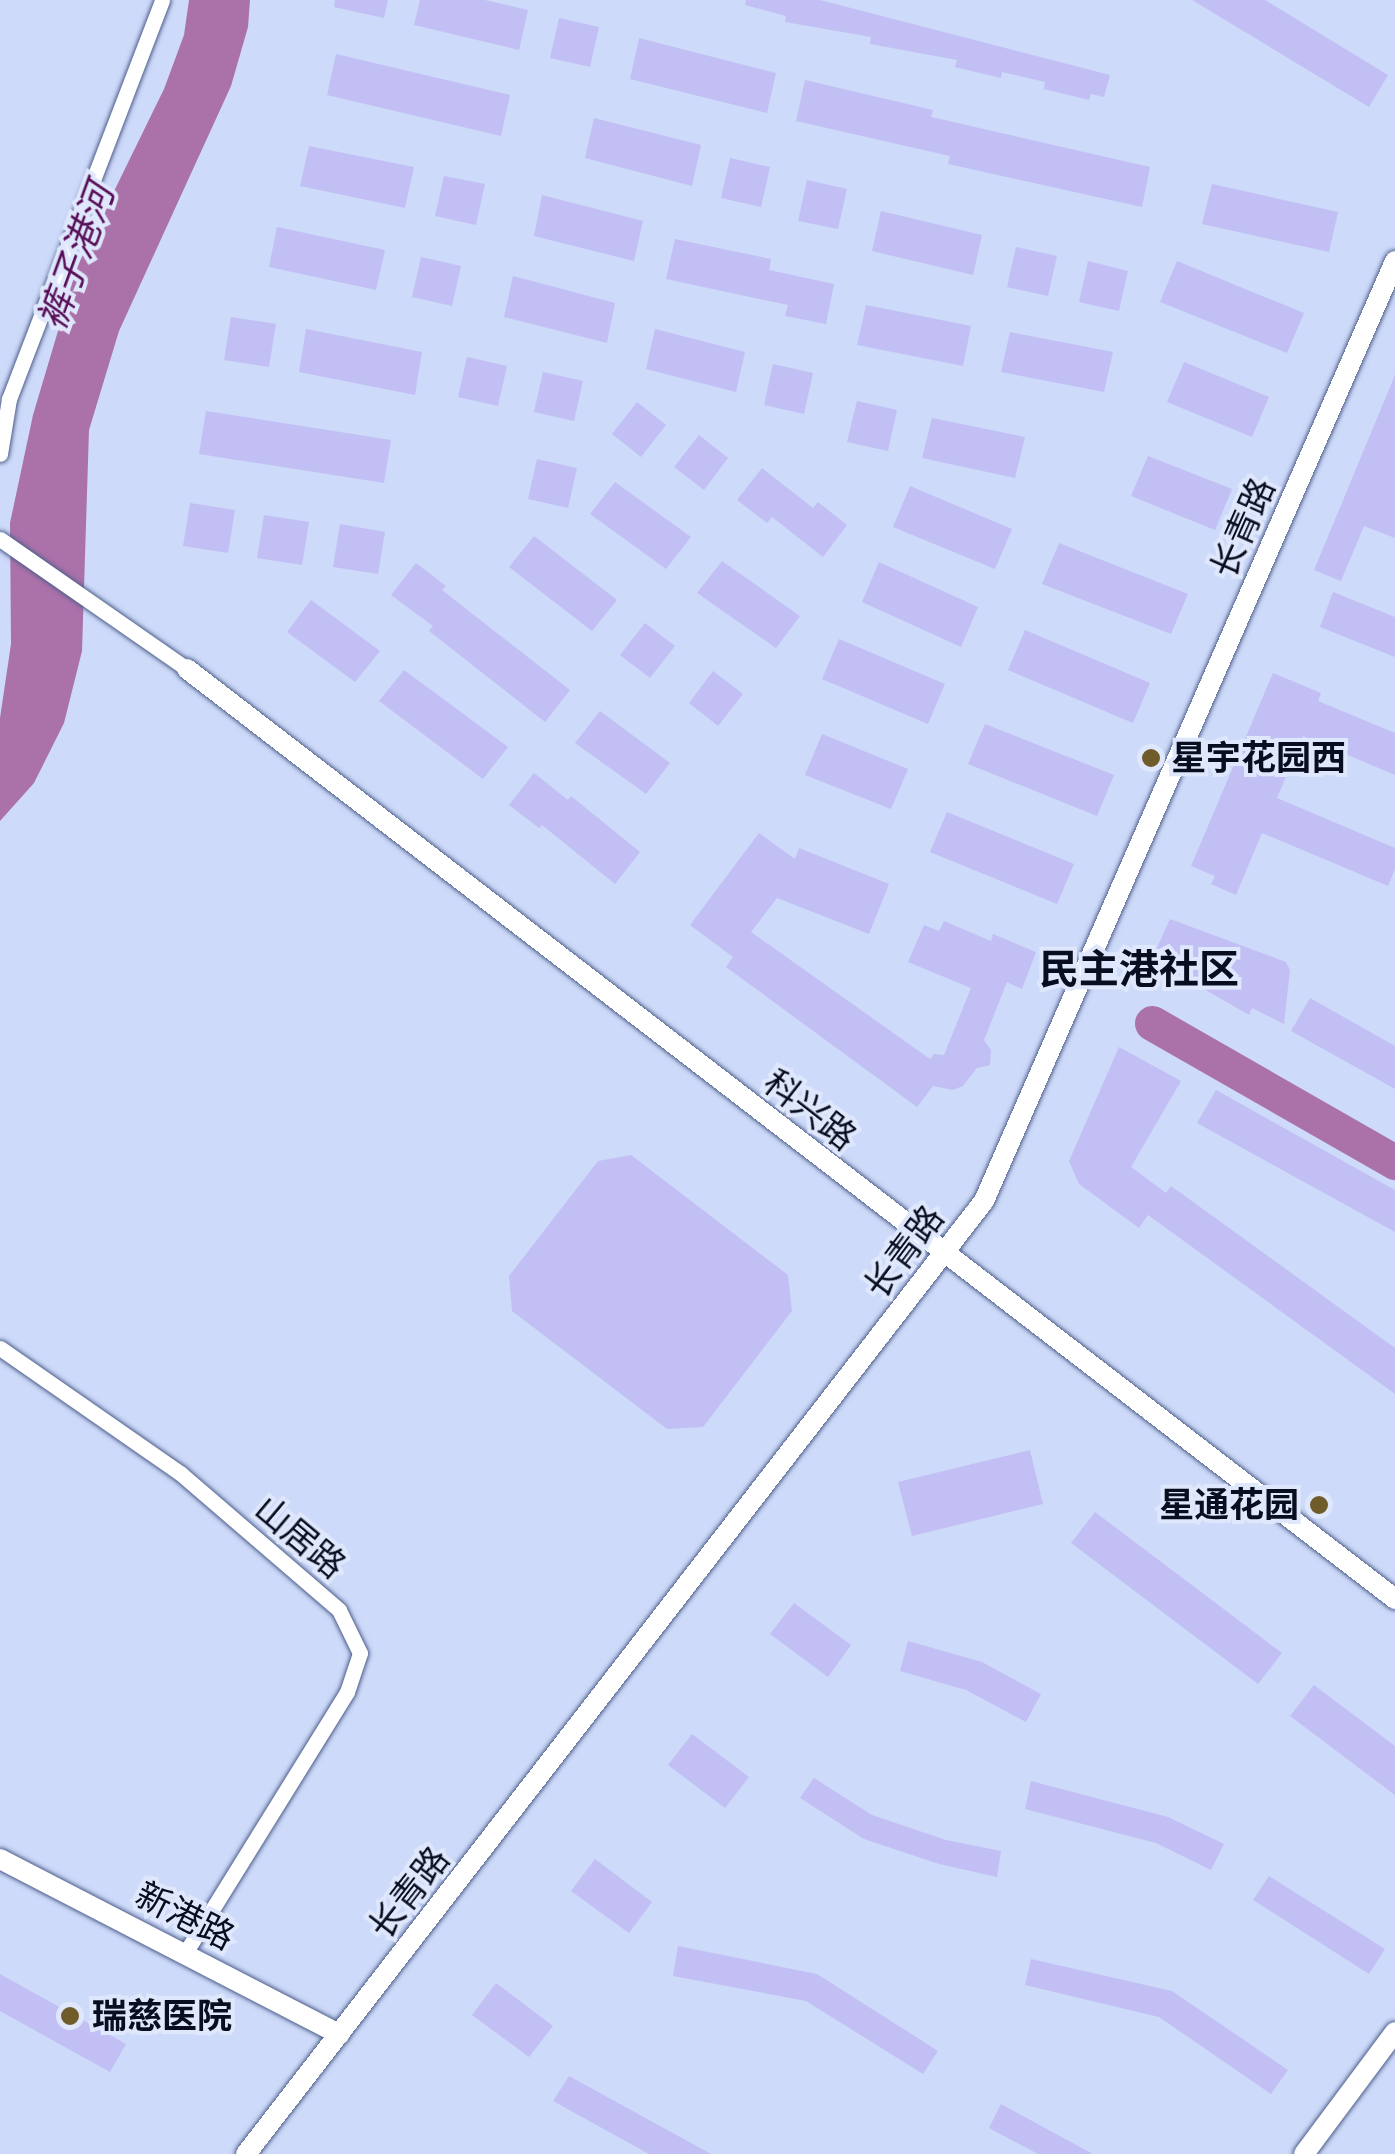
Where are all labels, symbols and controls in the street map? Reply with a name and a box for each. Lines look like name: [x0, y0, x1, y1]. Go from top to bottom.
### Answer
water label: 裤子港河: [30, 178, 124, 336]
street label: 长青路: [1202, 471, 1284, 585]
place label: 星宇花园西: [1171, 737, 1346, 779]
marker: 星宇花园西: [1140, 747, 1162, 769]
district label: 民主港社区: [1039, 945, 1239, 993]
street label: 科兴路: [756, 1061, 864, 1159]
street label: 长青路: [856, 1197, 952, 1307]
place label: 星通花园: [1159, 1484, 1299, 1526]
street label: 山居路: [246, 1487, 354, 1587]
marker: 星通花园: [1308, 1494, 1330, 1516]
street label: 长青路: [360, 1839, 458, 1947]
street label: 新港路: [129, 1873, 241, 1959]
place label: 瑞慈医院: [92, 1995, 232, 2037]
marker: 瑞慈医院: [57, 2003, 83, 2029]

